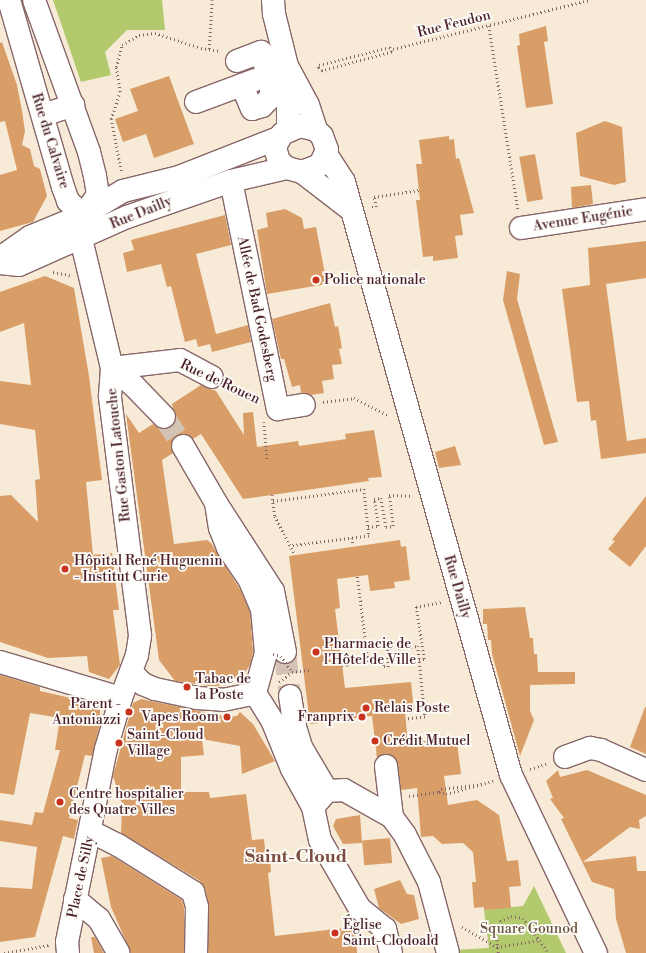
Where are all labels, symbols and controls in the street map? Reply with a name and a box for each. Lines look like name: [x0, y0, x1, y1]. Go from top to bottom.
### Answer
street label: Rue Feudon: [416, 7, 492, 41]
street label: Rue du Calvaire: [27, 91, 73, 191]
street label: Rue Dailly: [108, 193, 174, 233]
street label: Avenue Eugénie: [532, 203, 634, 235]
street label: Allée de Bad Godesberg: [233, 235, 281, 383]
place label: Police nationale: [324, 272, 426, 288]
marker: Police nationale: [311, 275, 321, 285]
street label: Rue de Rouen: [177, 356, 263, 408]
street label: Rue Gaston Latouche: [104, 387, 134, 523]
place label: Hôpital René Huguenin - Institut Curie: [74, 553, 223, 586]
street label: Rue Dailly: [440, 553, 474, 621]
marker: Hôpital René Huguenin - Institut Curie: [59, 563, 71, 575]
place label: Pharmacie de l'Hôtel de Ville: [324, 636, 416, 668]
marker: Pharmacie de l'Hôtel de Ville: [311, 647, 321, 657]
place label: Tabac de la Poste: [195, 671, 251, 704]
marker: Tabac de la Poste: [182, 682, 192, 692]
place label: Parent - Antoniazzi: [52, 696, 121, 728]
place label: Relais Poste: [374, 700, 450, 716]
marker: Relais Poste: [361, 703, 371, 713]
marker: Parent - Antoniazzi: [124, 707, 134, 717]
place label: Vapes Room: [141, 709, 219, 725]
place label: Franprix: [297, 709, 354, 725]
marker: Vapes Room: [222, 712, 232, 722]
marker: Franprix: [357, 712, 367, 722]
place label: Saint-Cloud Village: [127, 727, 203, 760]
place label: Crédit Mutuel: [383, 733, 470, 749]
marker: Crédit Mutuel: [370, 736, 380, 746]
marker: Saint-Cloud Village: [114, 738, 124, 748]
place label: Centre hospitalier des Quatre Villes: [69, 786, 184, 818]
marker: Centre hospitalier des Quatre Villes: [54, 796, 66, 808]
street label: Place de Silly: [64, 834, 98, 920]
district label: Saint-Cloud: [245, 846, 347, 868]
place label: Église Saint-Clodoald: [343, 917, 438, 950]
park label: Square Gounod: [480, 921, 578, 937]
marker: Église Saint-Clodoald: [330, 928, 340, 938]

